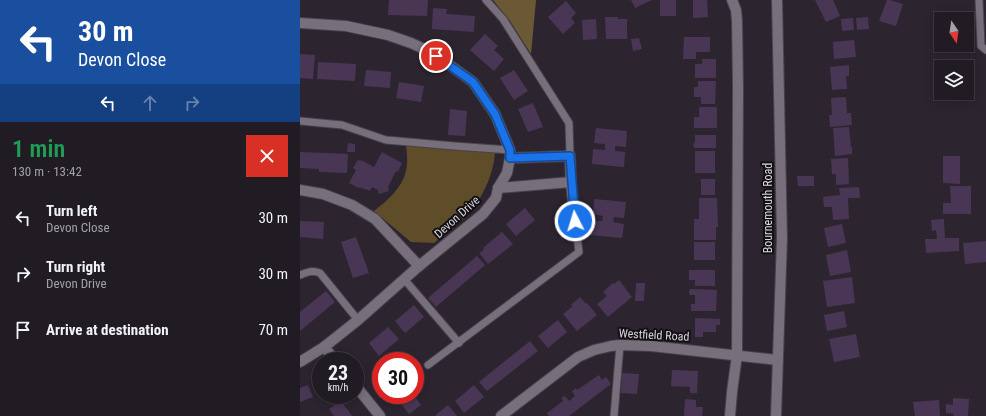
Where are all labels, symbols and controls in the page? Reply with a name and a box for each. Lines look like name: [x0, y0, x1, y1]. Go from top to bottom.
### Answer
north arrow: [934, 12, 974, 52]
map controls: [934, 12, 974, 100]
text: 30 m: [78, 15, 134, 48]
icon: left: [12, 16, 64, 68]
pin: [419, 39, 453, 73]
icon: arrive: [425, 45, 447, 67]
text: Devon Close: [78, 49, 166, 70]
button: layers: [934, 60, 974, 100]
icon: left: [97, 92, 119, 114]
icon: ahead: [139, 92, 161, 114]
icon: right: [181, 92, 203, 114]
text: 1 min: [12, 135, 65, 163]
button: close: [246, 135, 288, 177]
street label: Bournemouth Road: [761, 163, 775, 253]
text: 130 m · 13:42: [12, 164, 82, 179]
street label: Devon Drive: [432, 193, 483, 241]
position arrow: [554, 200, 596, 242]
text: Turn left: [46, 202, 97, 220]
icon: left: [12, 207, 34, 229]
text: 30 m: [258, 209, 288, 227]
text: Devon Close: [46, 220, 110, 235]
text: Turn right: [46, 258, 105, 276]
icon: right: [12, 263, 34, 285]
text: 30 m: [258, 265, 288, 283]
text: Devon Drive: [46, 276, 107, 291]
icon: arrive: [12, 319, 34, 341]
text: Arrive at destination: [46, 321, 169, 339]
text: 70 m: [258, 321, 288, 339]
street label: Westfield Road: [618, 326, 690, 344]
speed limit sign: 30: [372, 352, 424, 404]
text: 23: [328, 361, 348, 385]
text: km/h: [328, 382, 348, 393]

